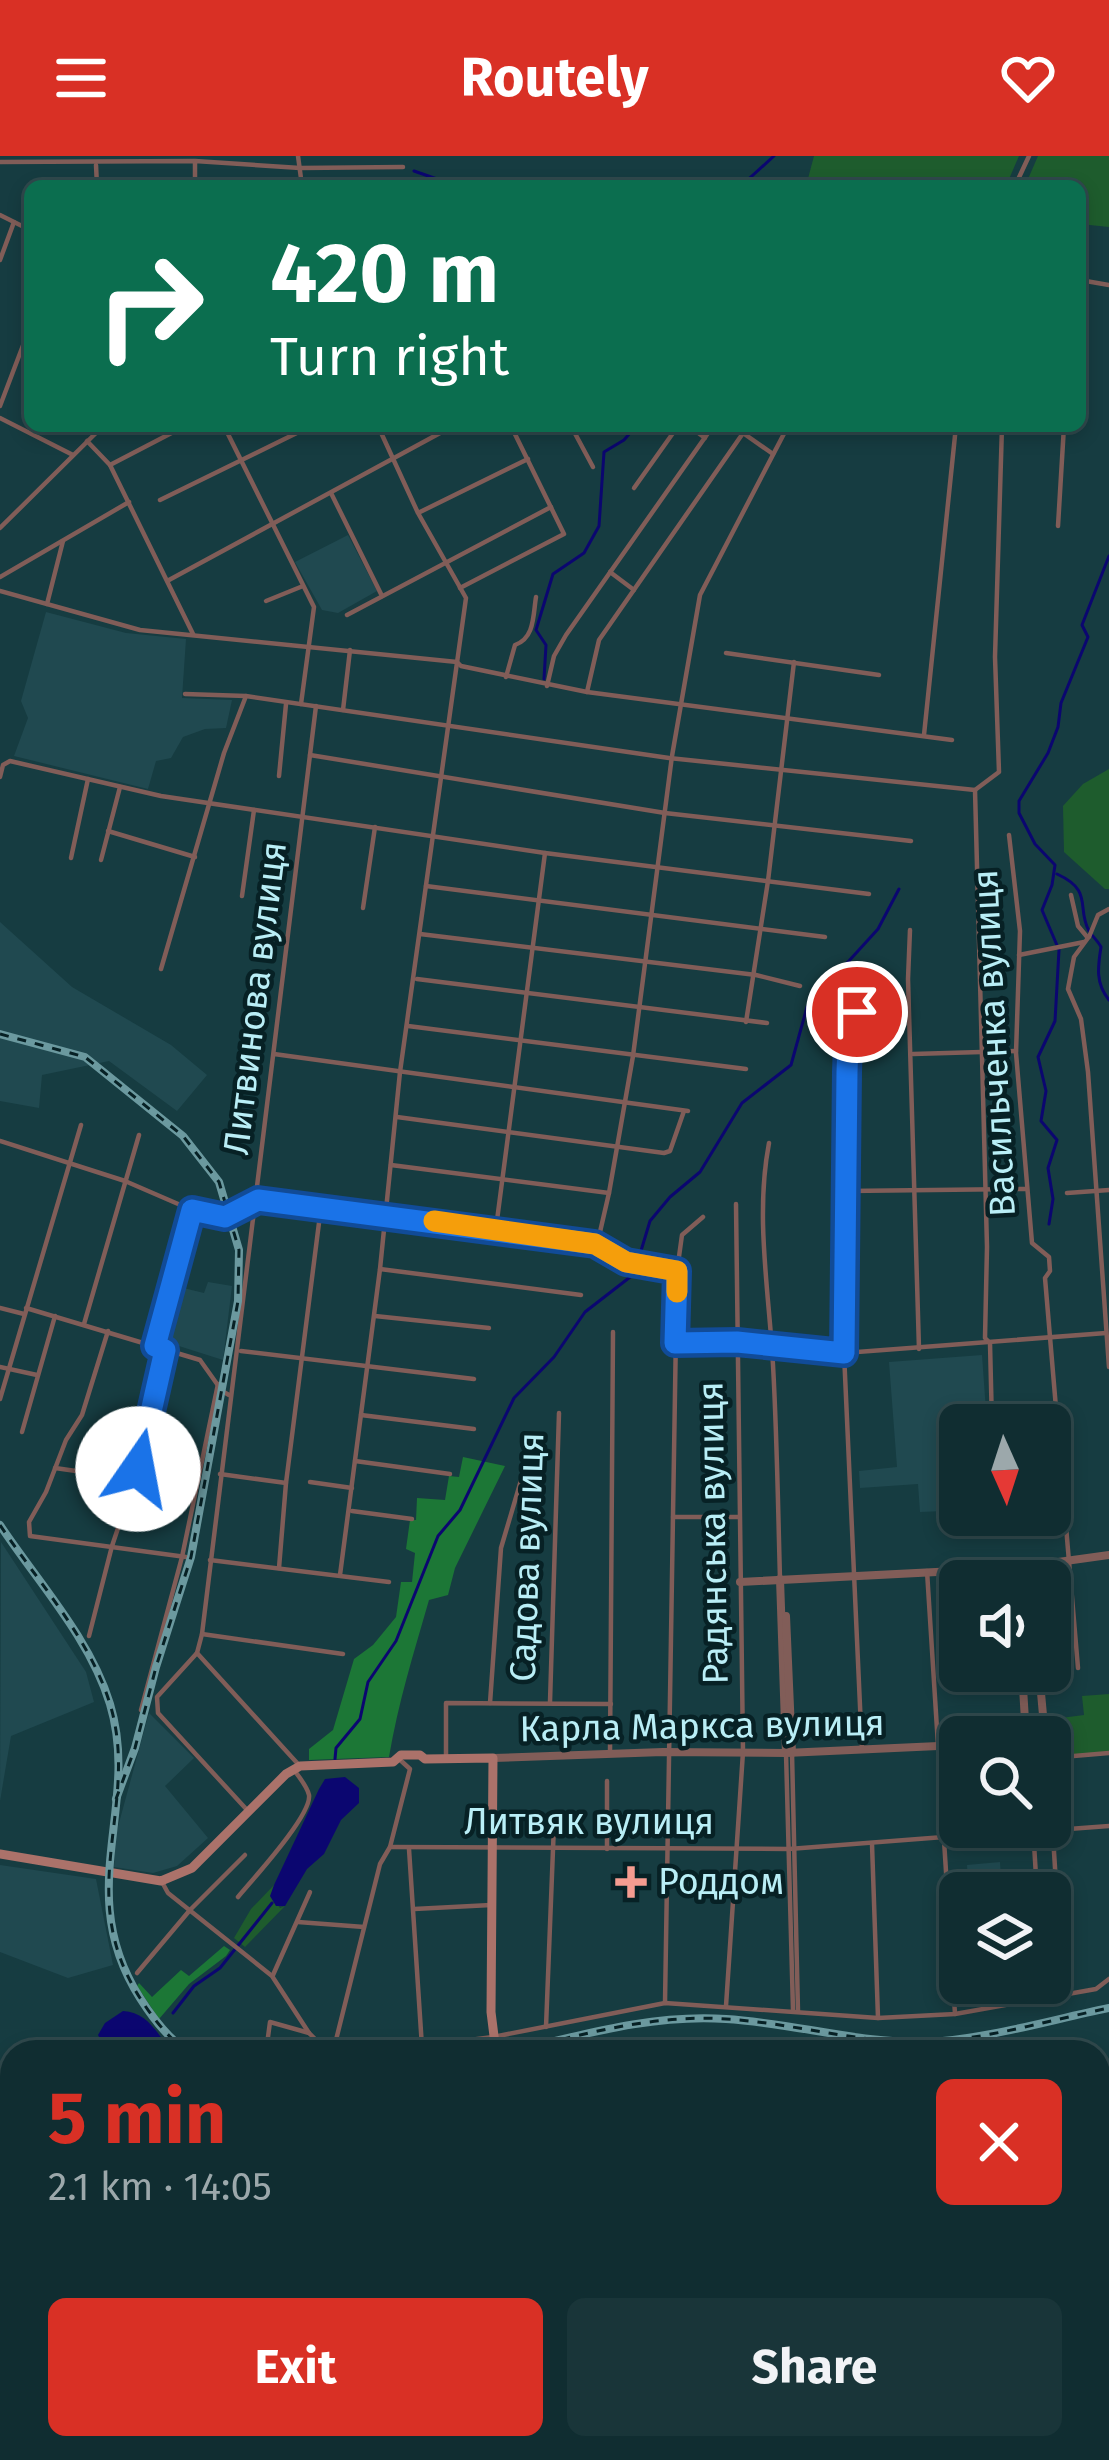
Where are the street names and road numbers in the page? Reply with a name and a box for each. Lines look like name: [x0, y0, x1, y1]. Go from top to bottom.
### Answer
street label: Литвинова вулиця: [214, 839, 296, 1157]
street label: Васильченка вулиця: [963, 868, 1025, 1218]
street label: Радянська вулиця: [688, 1381, 738, 1685]
street label: Садова вулиця: [501, 1431, 553, 1683]
street label: Карла Маркса вулиця: [519, 1701, 885, 1751]
street label: Литвяк вулиця: [464, 1800, 714, 1844]

